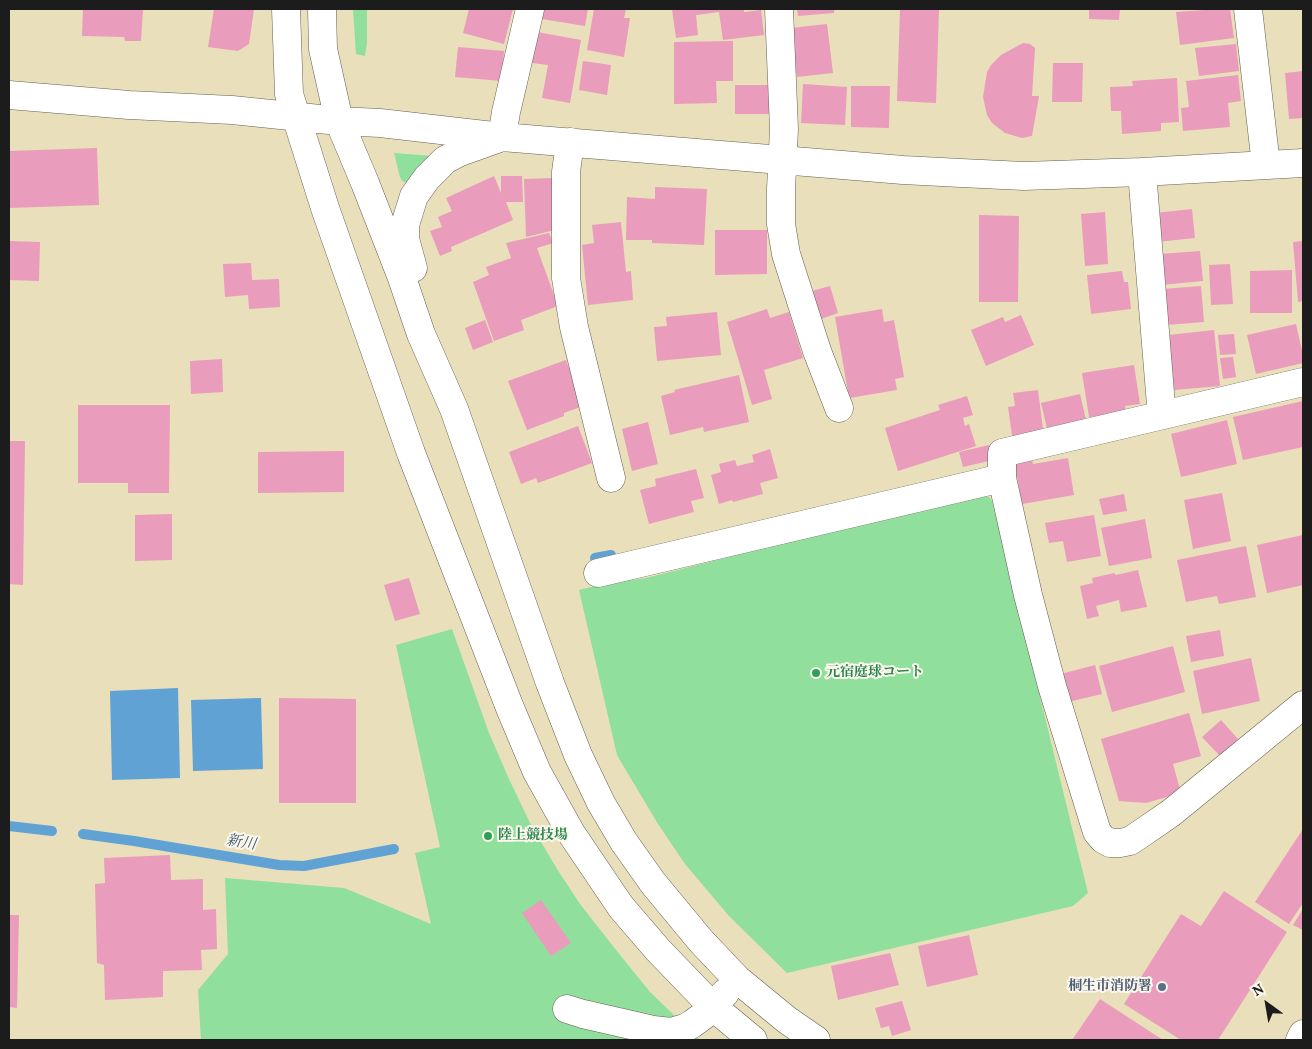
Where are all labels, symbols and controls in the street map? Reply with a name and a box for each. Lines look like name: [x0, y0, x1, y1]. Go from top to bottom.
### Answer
place label: 元宿庭球コート: [826, 665, 924, 681]
marker: 元宿庭球コート: [810, 667, 822, 679]
place label: 陸上競技場: [498, 828, 568, 844]
marker: 陸上競技場: [482, 830, 494, 842]
water label: 新川: [225, 833, 257, 855]
place label: 桐生市消防署: [1068, 979, 1152, 995]
north arrow: [1242, 979, 1292, 1029]
text: N: [1249, 980, 1268, 1002]
marker: 桐生市消防署: [1156, 981, 1168, 993]

